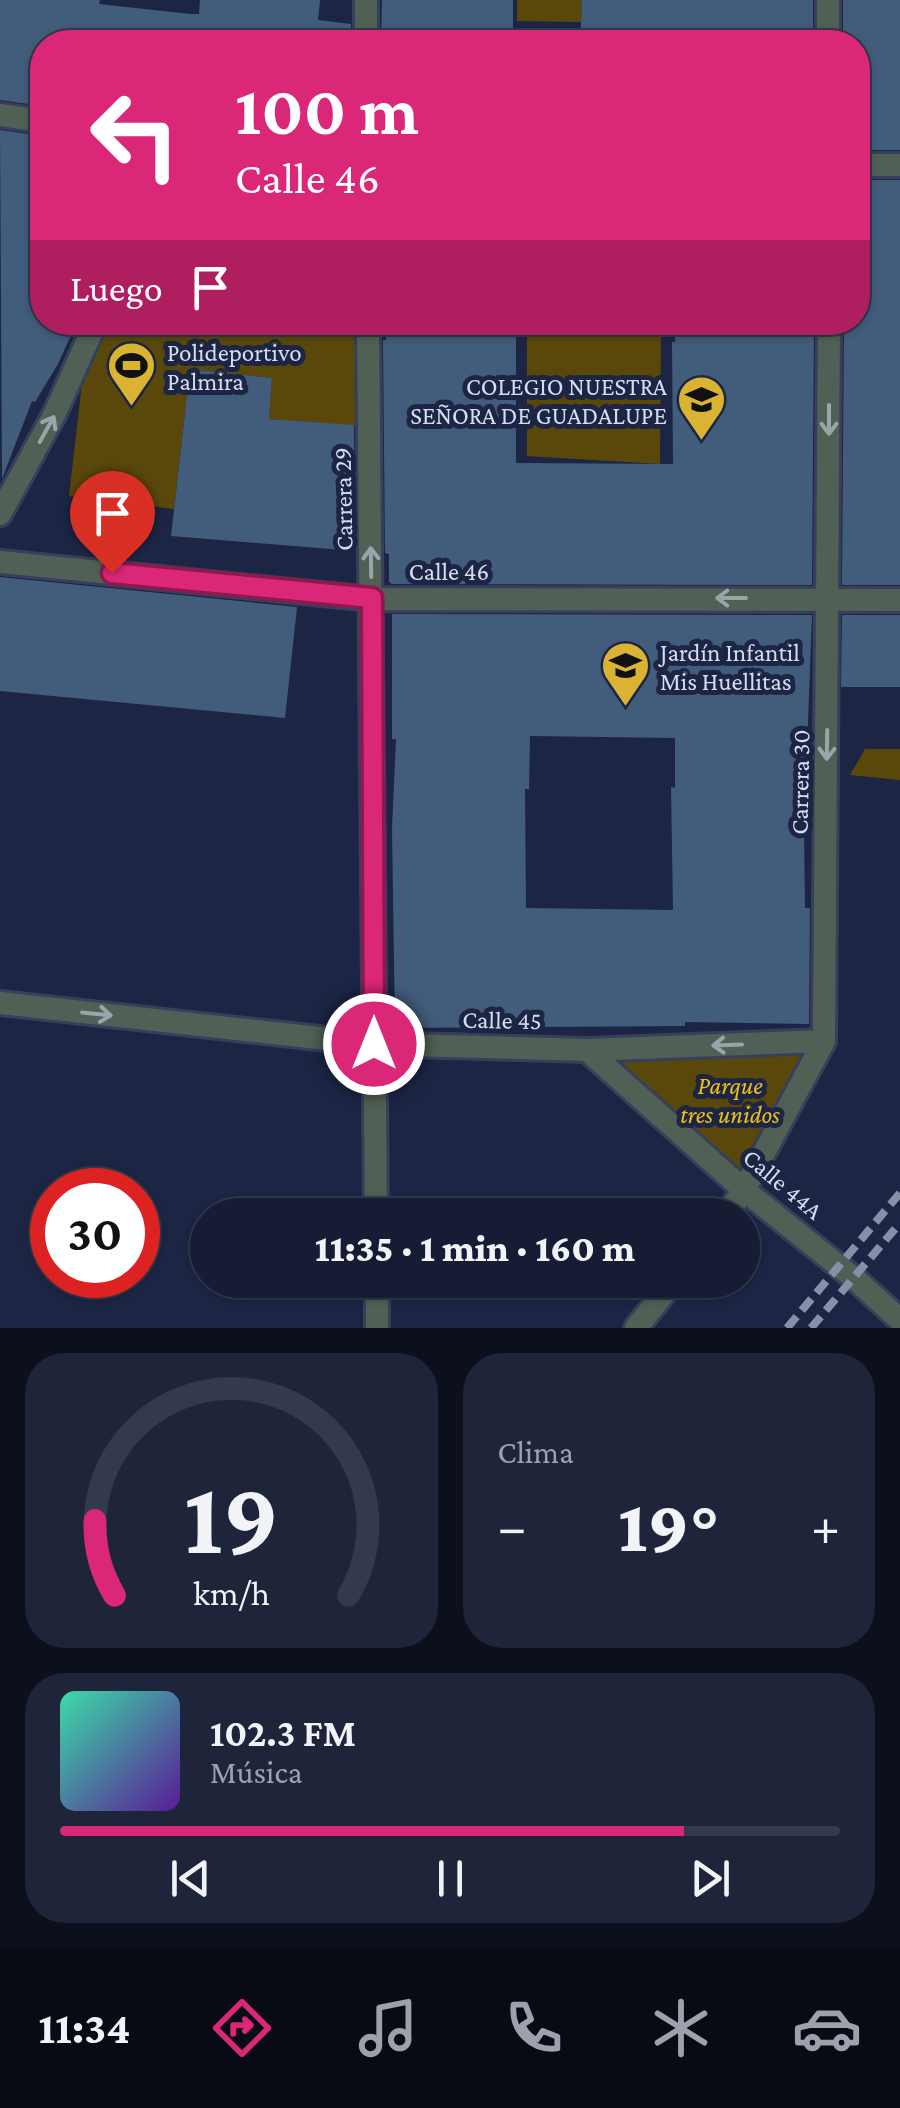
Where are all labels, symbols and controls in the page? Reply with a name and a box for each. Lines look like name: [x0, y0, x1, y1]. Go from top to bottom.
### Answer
icon: left: [70, 70, 200, 200]
text: 100 m: [235, 71, 419, 149]
text: Calle 46: [235, 153, 380, 203]
icon: arrive: [183, 260, 238, 315]
text: Luego: [70, 267, 163, 309]
place label: Polideportivo Palmira: [167, 339, 302, 395]
sports icon: Polideportivo Palmira: [106, 340, 158, 408]
place label: COLEGIO NUESTRA SEÑORA DE GUADALUPE: [410, 373, 668, 429]
school or university icon: COLEGIO NUESTRA SEÑORA DE GUADALUPE: [676, 374, 728, 442]
one-way arrow: [820, 402, 838, 435]
one-way arrow: [37, 414, 57, 444]
street label: Carrera 29: [329, 447, 357, 551]
pin: [70, 471, 155, 574]
icon: arrive: [85, 486, 140, 541]
one-way arrow: [362, 546, 380, 578]
street label: Calle 46: [409, 558, 489, 585]
one-way arrow: [716, 588, 748, 608]
place label: Jardín Infantil Mis Huellitas: [658, 639, 800, 695]
school or university icon: Jardín Infantil Mis Huellitas: [599, 640, 651, 708]
one-way arrow: [818, 728, 837, 760]
street label: Carrera 30: [786, 729, 814, 835]
position arrow: [322, 992, 426, 1096]
one-way arrow: [80, 1004, 113, 1023]
street label: Calle 45: [462, 1006, 542, 1034]
one-way arrow: [711, 1035, 744, 1054]
park label: Parque tres unidos: [680, 1072, 780, 1128]
street label: Calle 44A: [738, 1143, 829, 1225]
speed limit sign: 30: [30, 1168, 160, 1298]
text: 11:35 · 1 min · 160 m: [315, 1227, 635, 1269]
text: Clima: [498, 1434, 574, 1470]
text: 19: [183, 1460, 279, 1575]
text: 19°: [618, 1484, 720, 1567]
text: −: [498, 1496, 527, 1557]
text: +: [811, 1496, 840, 1557]
text: km/h: [193, 1573, 270, 1613]
text: 102.3 FM: [210, 1712, 356, 1754]
text: Música: [210, 1754, 303, 1790]
icon: previous: [163, 1851, 218, 1906]
icon: pause: [423, 1851, 478, 1906]
icon: next: [683, 1851, 738, 1906]
icon: directions: [207, 1993, 277, 2063]
icon: music: [353, 1993, 423, 2063]
icon: phone: [499, 1993, 569, 2063]
icon: climate: [646, 1993, 716, 2063]
icon: car: [792, 1993, 862, 2063]
text: 11:34: [38, 2003, 131, 2053]

